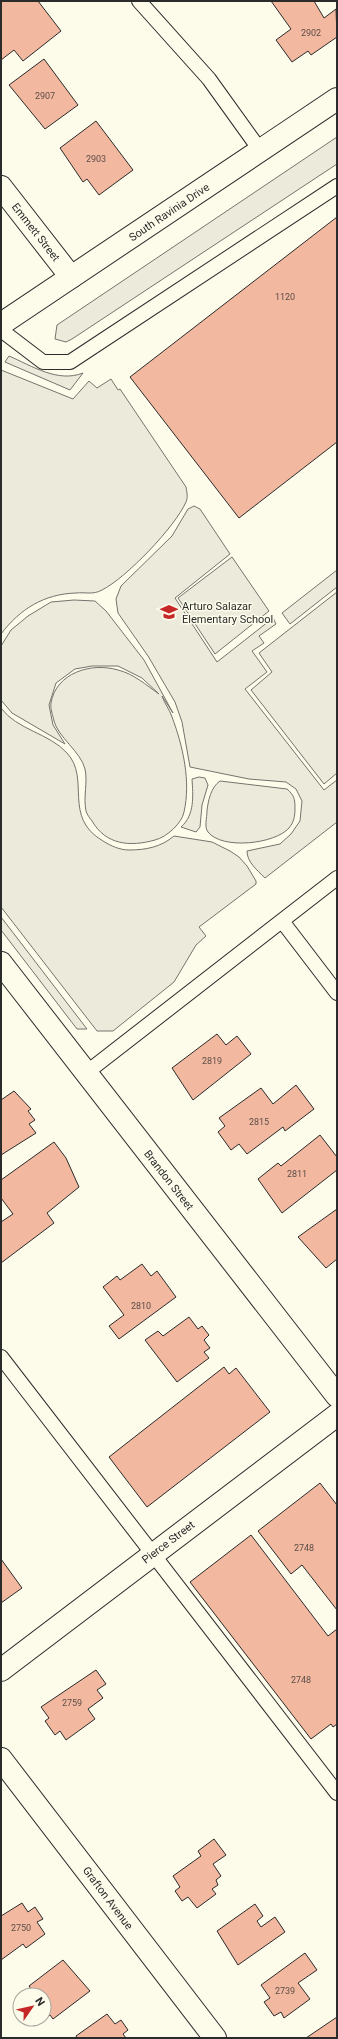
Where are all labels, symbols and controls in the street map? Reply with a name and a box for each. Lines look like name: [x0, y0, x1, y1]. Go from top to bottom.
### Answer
house number: 2902: [301, 28, 321, 38]
house number: 2907: [35, 91, 55, 101]
house number: 2903: [86, 154, 106, 164]
street label: South Ravinia Drive: [127, 181, 212, 244]
street label: Emmett Street: [9, 201, 63, 264]
house number: 1120: [275, 292, 295, 302]
place label: Arturo Salazar Elementary School: [182, 600, 273, 626]
school or university icon: Arturo Salazar Elementary School: [159, 602, 179, 622]
house number: 2819: [202, 1056, 222, 1066]
house number: 2815: [249, 1117, 269, 1127]
street label: Brandon Street: [141, 1148, 196, 1213]
house number: 2811: [287, 1169, 307, 1179]
house number: 2810: [131, 1301, 151, 1311]
street label: Pierce Street: [139, 1518, 197, 1566]
house number: 2748: [294, 1543, 314, 1553]
house number: 2748: [291, 1675, 311, 1685]
house number: 2759: [62, 1698, 82, 1708]
street label: Grafton Avenue: [80, 1864, 136, 1932]
house number: 2750: [11, 1923, 31, 1933]
house number: 2739: [275, 1986, 295, 1996]
north arrow: [12, 1987, 52, 2027]
text: N: [32, 1995, 48, 2009]

